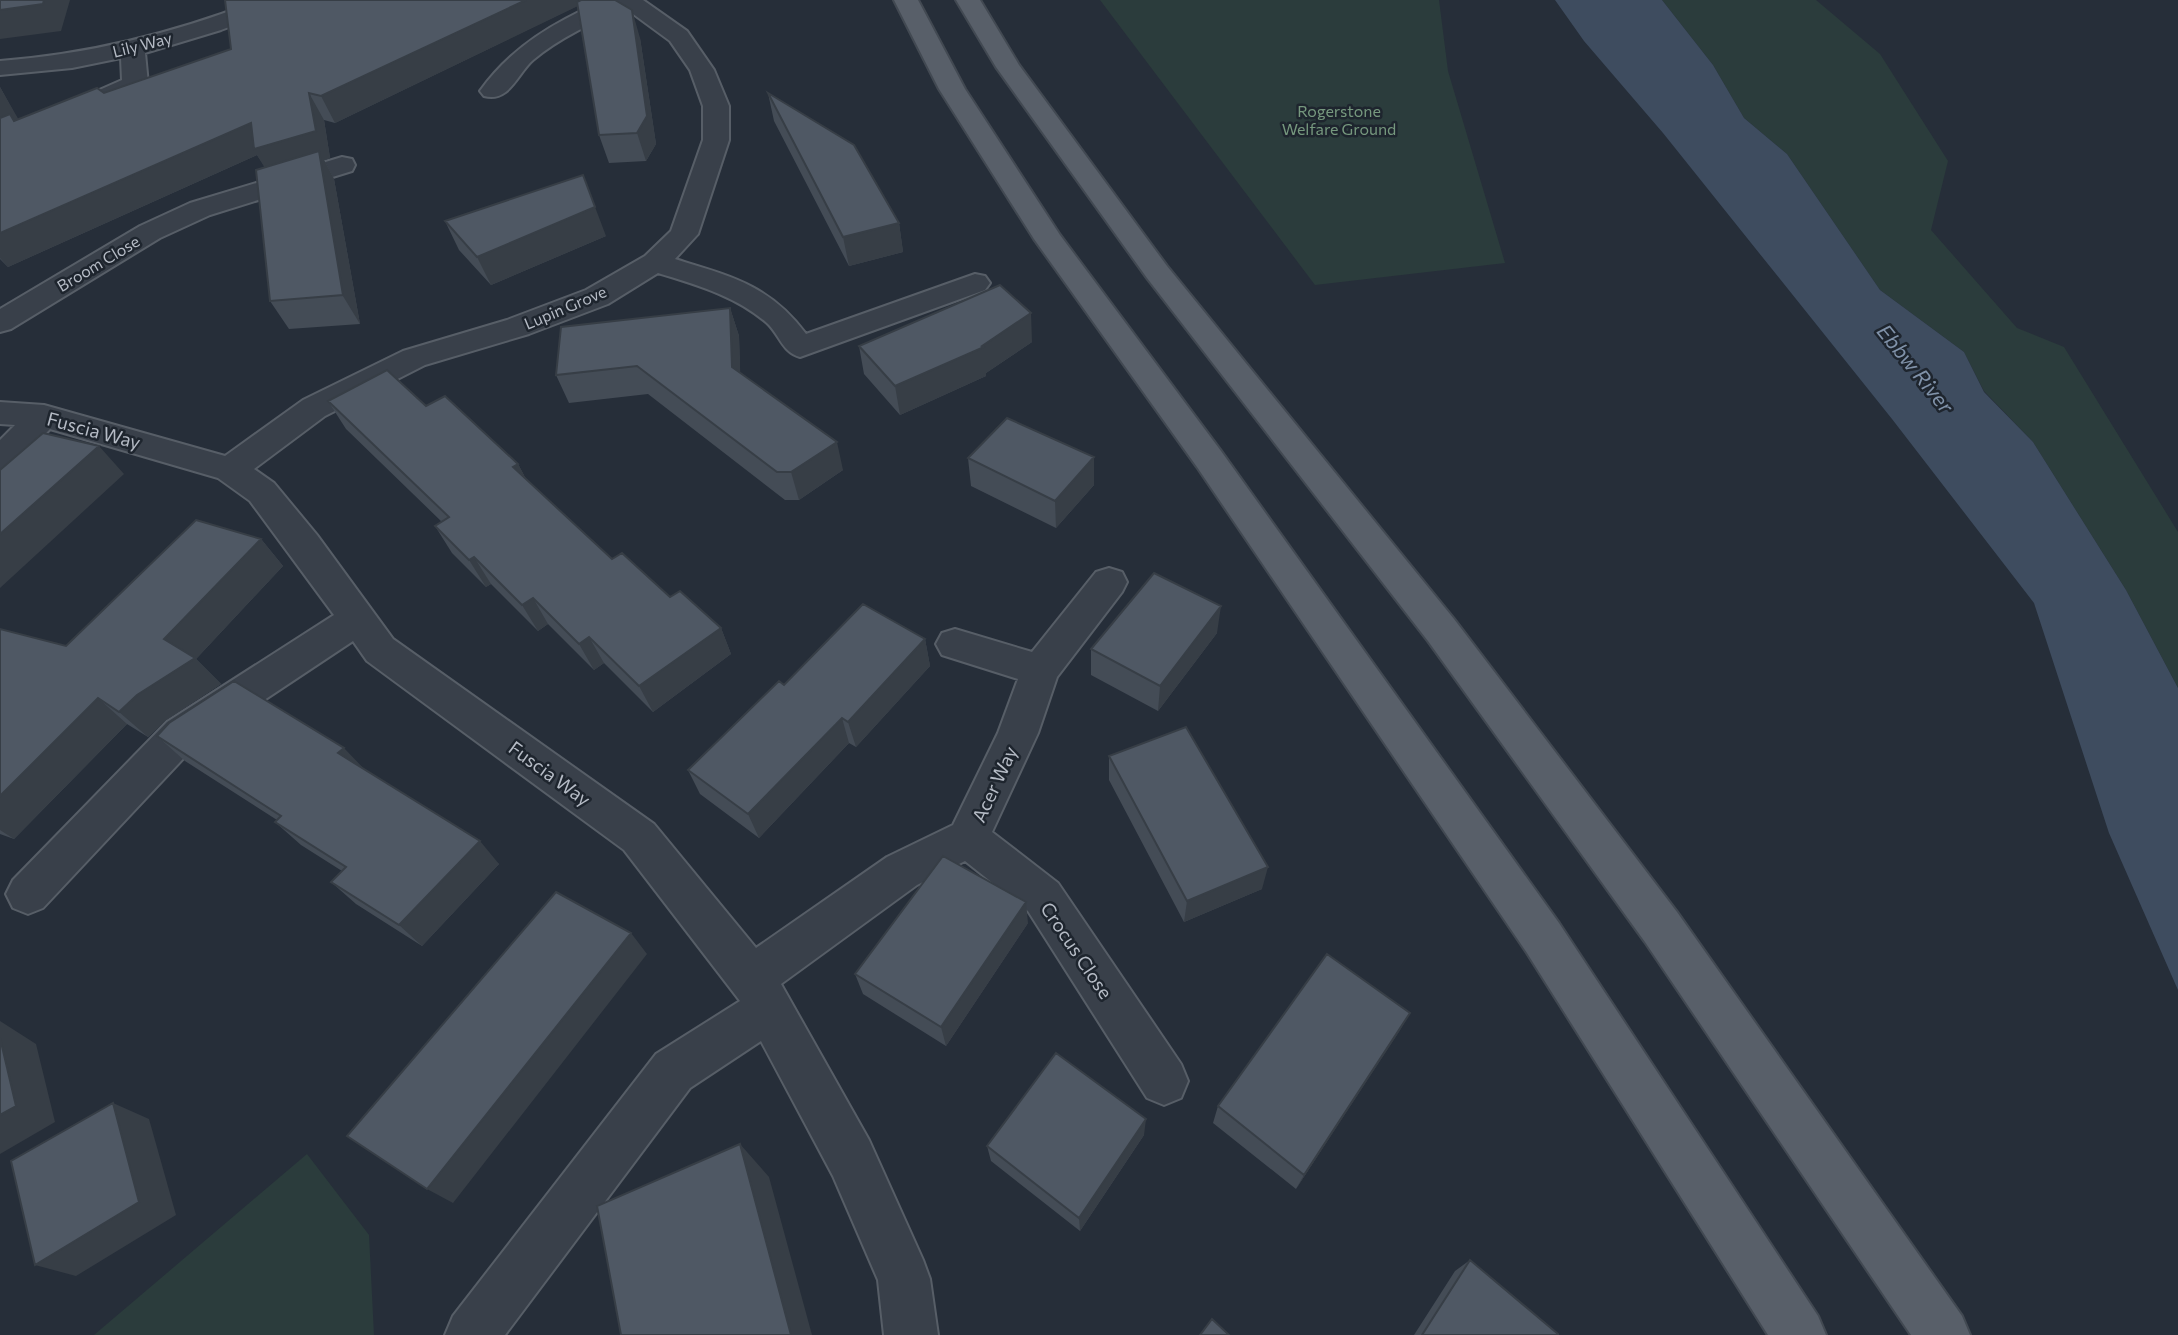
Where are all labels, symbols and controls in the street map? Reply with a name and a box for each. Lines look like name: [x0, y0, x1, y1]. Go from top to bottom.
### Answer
street label: Lily Way: [110, 27, 174, 61]
park label: Rogerstone Welfare Ground: [1282, 101, 1396, 138]
street label: Broom Close: [53, 231, 143, 295]
street label: Lupin Grove: [521, 281, 609, 333]
water label: Ebbw River: [1873, 319, 1960, 418]
street label: Fuscia Way: [45, 407, 143, 454]
street label: Fuscia Way: [505, 736, 596, 811]
street label: Acer Way: [966, 742, 1022, 826]
street label: Crocus Close: [1036, 897, 1118, 1003]

